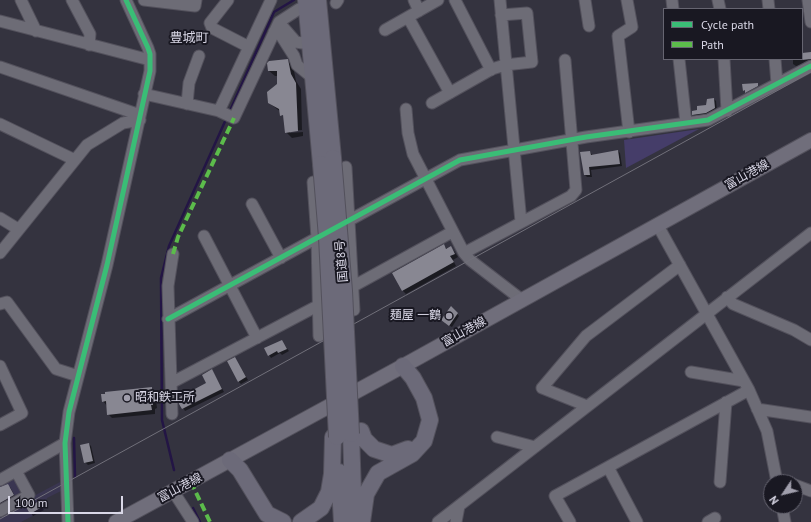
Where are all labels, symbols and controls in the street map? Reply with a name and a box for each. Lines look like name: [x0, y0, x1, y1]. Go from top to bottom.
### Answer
legend: [663, 8, 803, 60]
text: Cycle path: [701, 17, 754, 32]
district label: 豊城町: [170, 30, 208, 46]
text: Path: [701, 37, 724, 52]
street label: 富山港線: [723, 157, 771, 193]
street label: 国道8号: [333, 239, 351, 283]
place label: 麺屋 一鶴: [390, 309, 441, 323]
marker: 麺屋 一鶴: [444, 311, 454, 321]
street label: 富山港線: [440, 314, 488, 350]
place label: 昭和鉄工所: [135, 391, 195, 405]
marker: 昭和鉄工所: [122, 393, 132, 403]
street label: 富山港線: [155, 470, 205, 506]
north arrow: [763, 474, 803, 514]
scale bar: [10, 488, 125, 514]
text: N: [766, 493, 782, 507]
text: 100 m: [15, 495, 48, 510]

